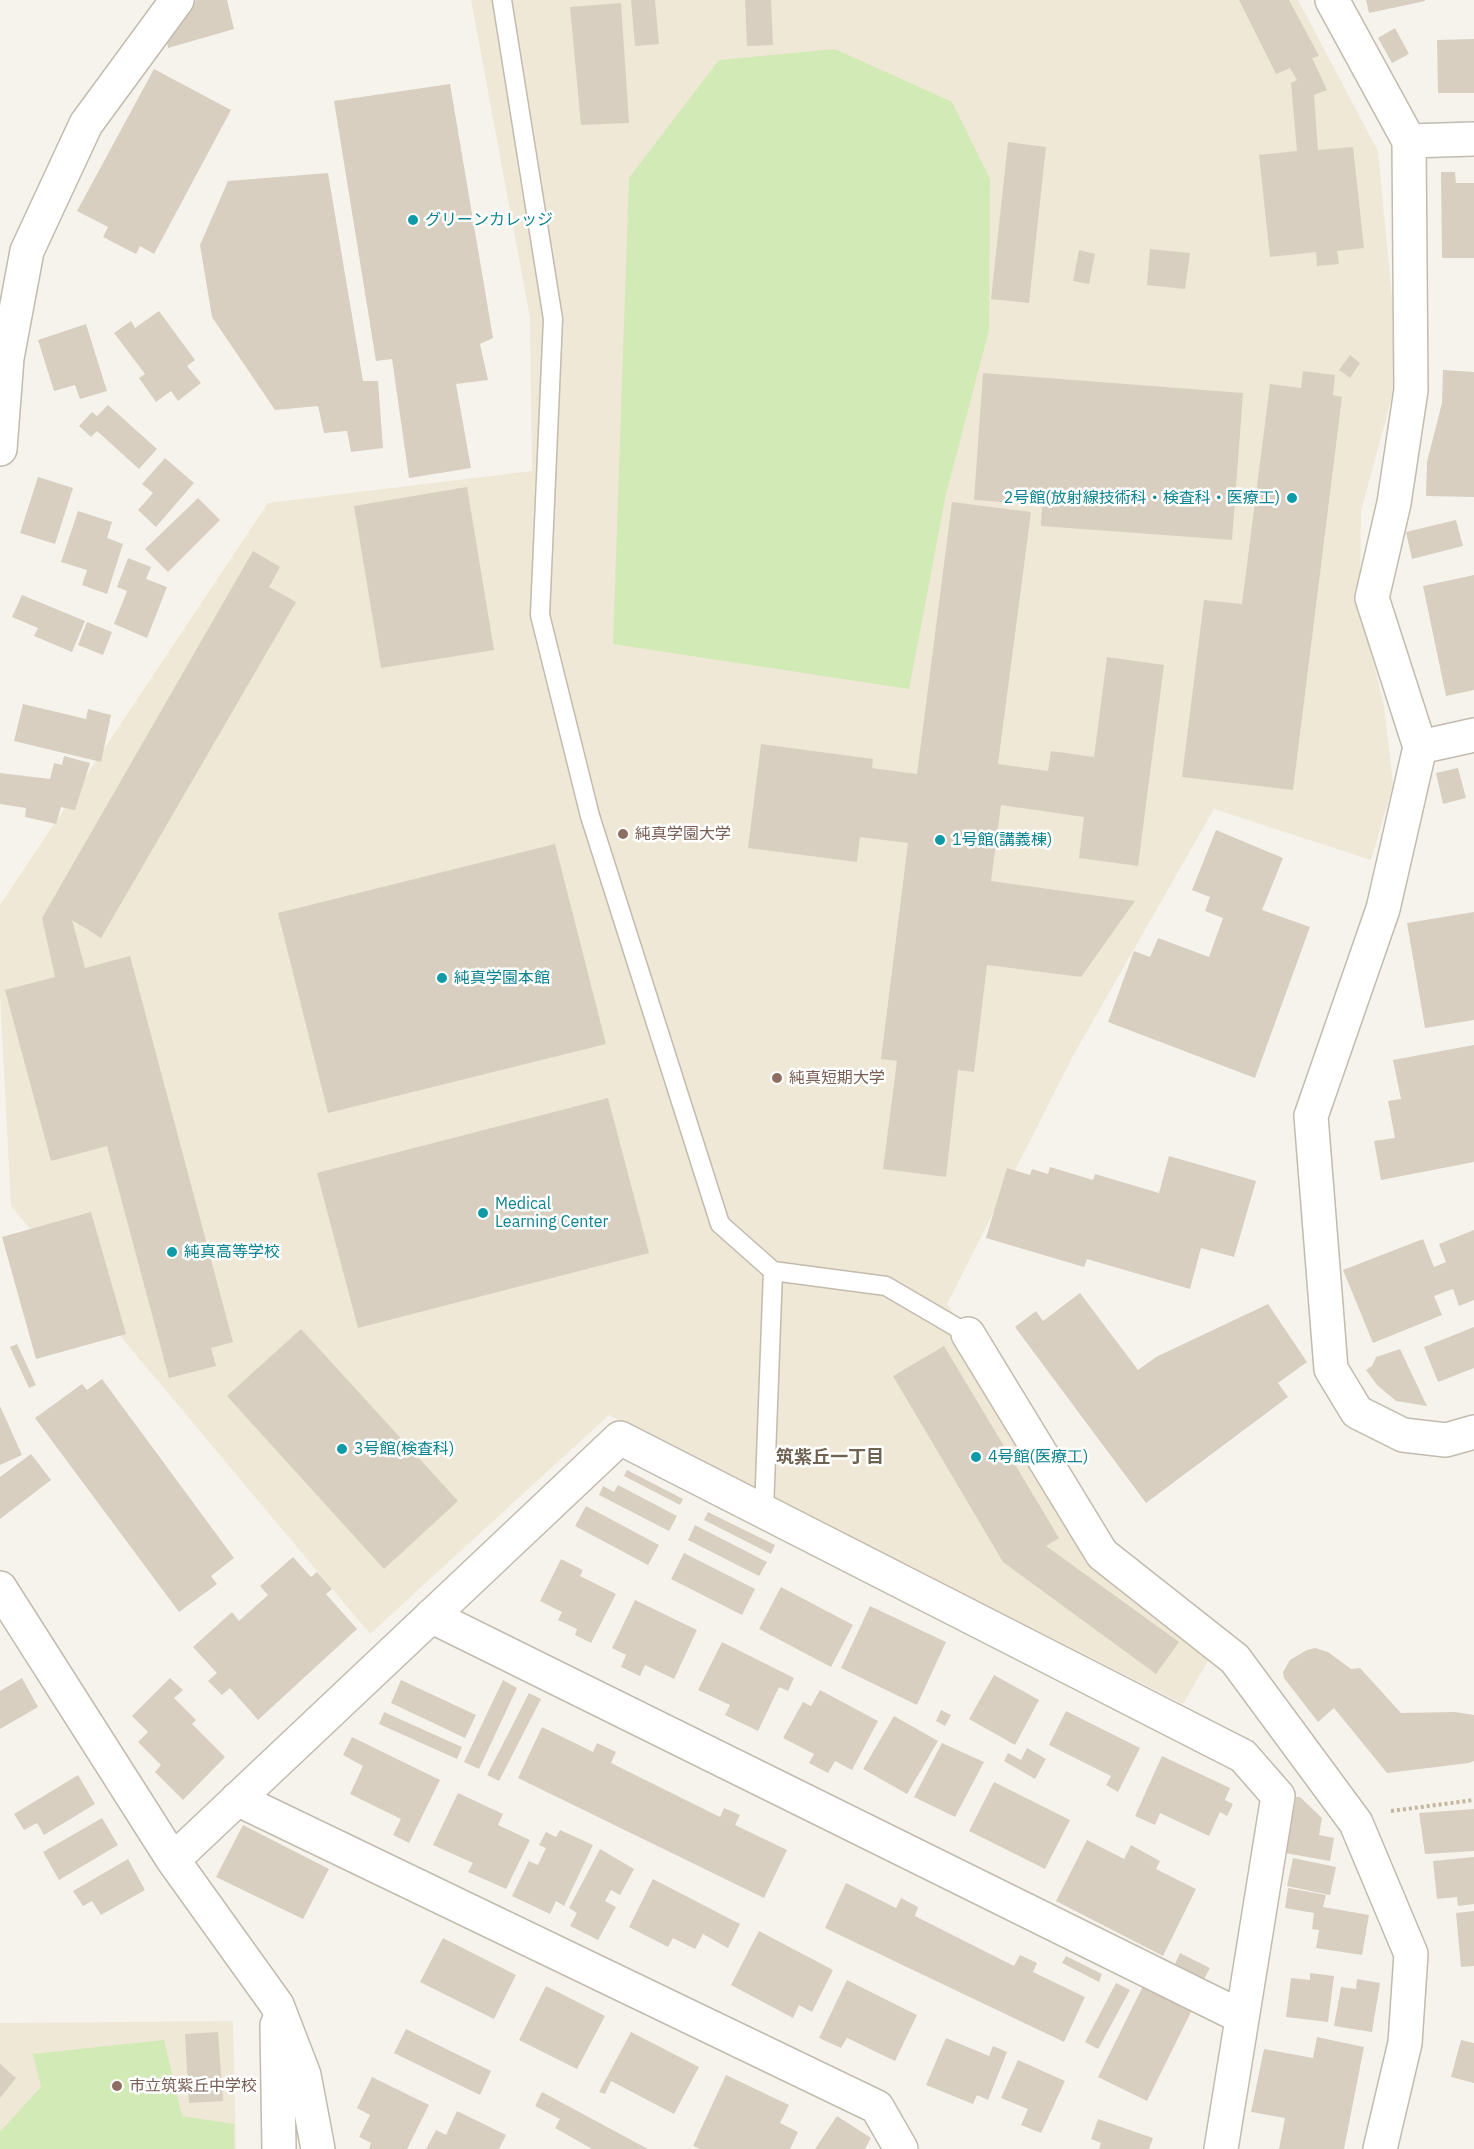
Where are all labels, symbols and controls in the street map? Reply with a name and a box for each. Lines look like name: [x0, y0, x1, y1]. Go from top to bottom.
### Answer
place label: グリーンカレッジ: [425, 210, 553, 230]
marker: グリーンカレッジ: [406, 213, 420, 227]
place label: 2号館(放射線技術科・検査科・医療工): [1004, 488, 1280, 508]
marker: 2号館(放射線技術科・検査科・医療工): [1285, 491, 1299, 505]
place label: 純真学園大学: [635, 824, 731, 844]
marker: 純真学園大学: [616, 827, 630, 841]
place label: 1号館(講義棟): [952, 830, 1052, 850]
marker: 1号館(講義棟): [933, 833, 947, 847]
place label: 純真学園本館: [454, 968, 550, 988]
marker: 純真学園本館: [435, 971, 449, 985]
place label: 純真短期大学: [789, 1068, 885, 1088]
marker: 純真短期大学: [770, 1071, 784, 1085]
place label: Medical Learning Center: [495, 1194, 608, 1232]
marker: Medical Learning Center: [476, 1206, 490, 1220]
place label: 純真高等学校: [184, 1242, 280, 1262]
marker: 純真高等学校: [165, 1245, 179, 1259]
place label: 3号館(検査科): [354, 1439, 454, 1459]
marker: 3号館(検査科): [335, 1442, 349, 1456]
district label: 筑紫丘一丁目: [776, 1447, 884, 1469]
place label: 4号館(医療工): [988, 1447, 1088, 1467]
marker: 4号館(医療工): [969, 1450, 983, 1464]
place label: 市立筑紫丘中学校: [129, 2076, 257, 2096]
marker: 市立筑紫丘中学校: [110, 2079, 124, 2093]

